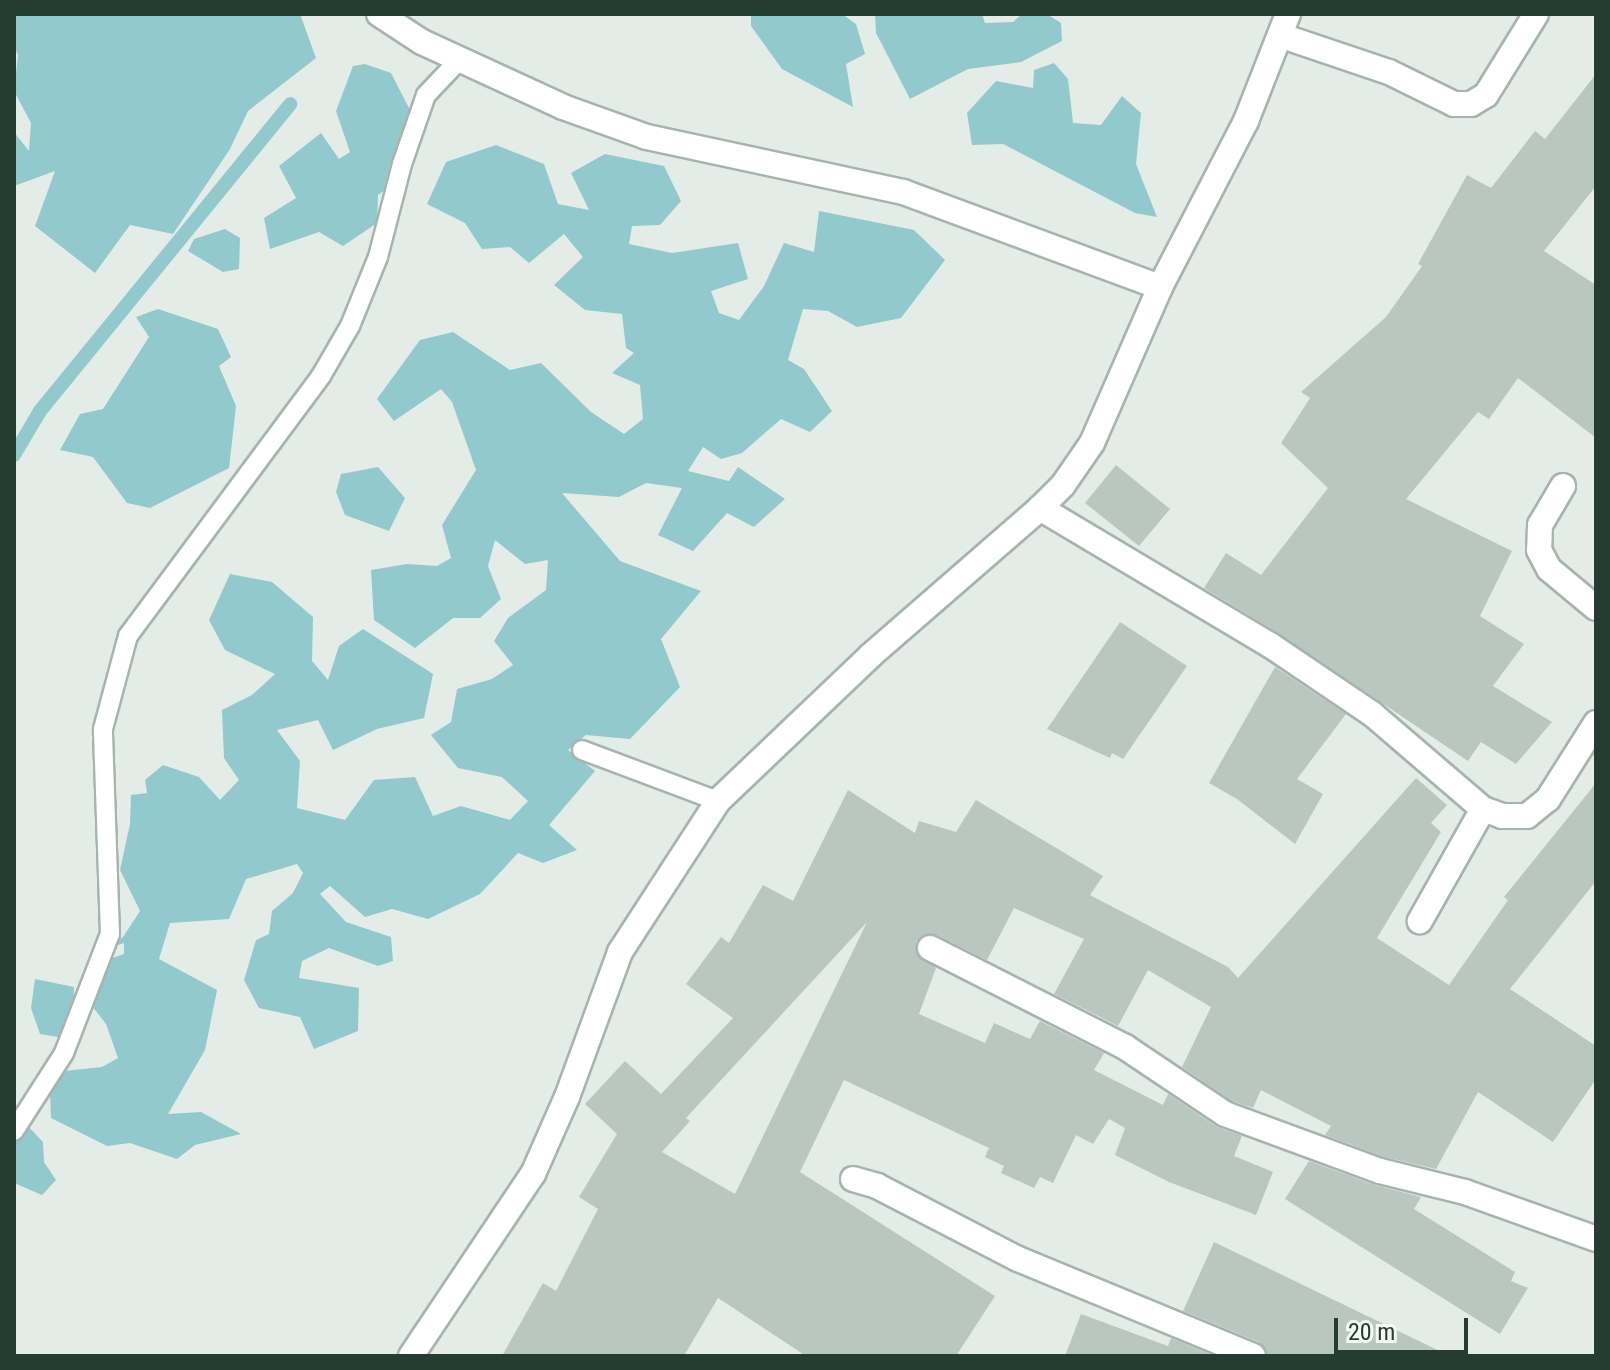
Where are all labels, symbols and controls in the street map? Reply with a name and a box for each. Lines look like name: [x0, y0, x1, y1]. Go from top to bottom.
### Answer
scale bar: [1338, 1302, 1472, 1352]
text: 20 m: [1348, 1318, 1395, 1346]

